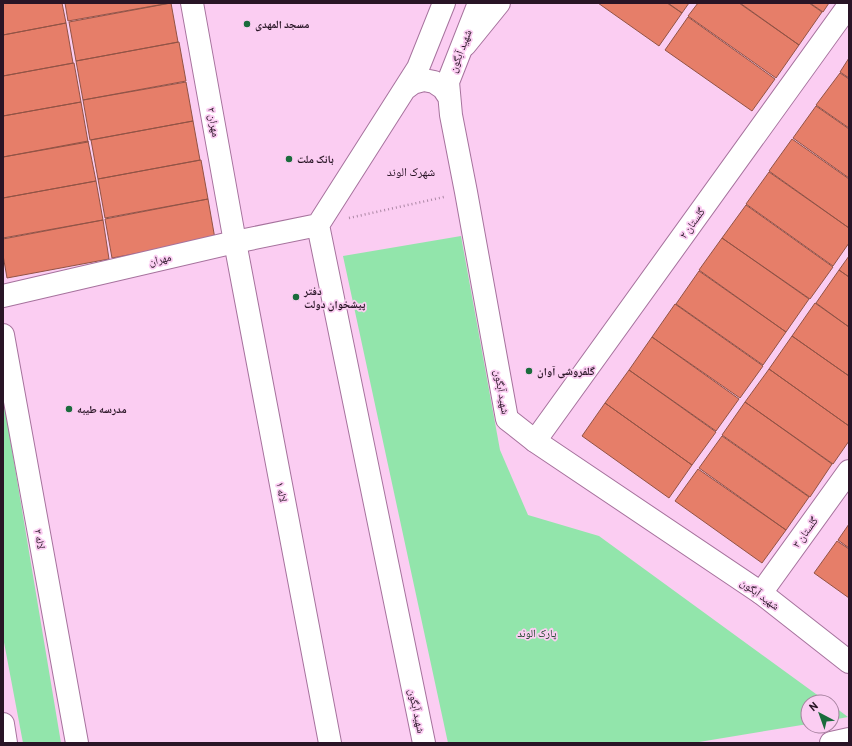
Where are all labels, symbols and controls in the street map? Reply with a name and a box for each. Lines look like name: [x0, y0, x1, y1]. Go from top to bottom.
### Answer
place label: مسجد المهدی: [255, 17, 309, 32]
marker: مسجد المهدی: [242, 19, 252, 29]
street label: شهید آبگون: [445, 27, 475, 75]
street label: مهران ۲: [205, 106, 223, 138]
place label: بانک ملت: [297, 152, 334, 166]
marker: بانک ملت: [284, 154, 294, 164]
district label: شهرک الوند: [387, 164, 435, 179]
street label: گلستان ۲: [676, 204, 708, 241]
street label: مهران: [147, 250, 173, 268]
place label: دفتر پیشخوان دولت: [303, 284, 366, 312]
marker: دفتر پیشخوان دولت: [291, 292, 301, 302]
place label: گلفروشی آوان: [537, 364, 595, 379]
marker: گلفروشی آوان: [524, 366, 534, 376]
street label: شهید آبگون: [491, 369, 513, 415]
place label: مدرسه طیبه: [77, 402, 127, 416]
marker: مدرسه طیبه: [64, 404, 74, 414]
street label: لاله ۱: [274, 481, 291, 503]
street label: گلستان ۳: [789, 513, 821, 550]
street label: لاله ۲: [32, 528, 49, 550]
street label: شهید آبگون: [738, 575, 782, 613]
park label: پارک الوند: [517, 626, 557, 640]
street label: شهید آبگون: [405, 687, 429, 735]
north arrow: [800, 694, 840, 734]
text: N: [806, 699, 820, 713]

